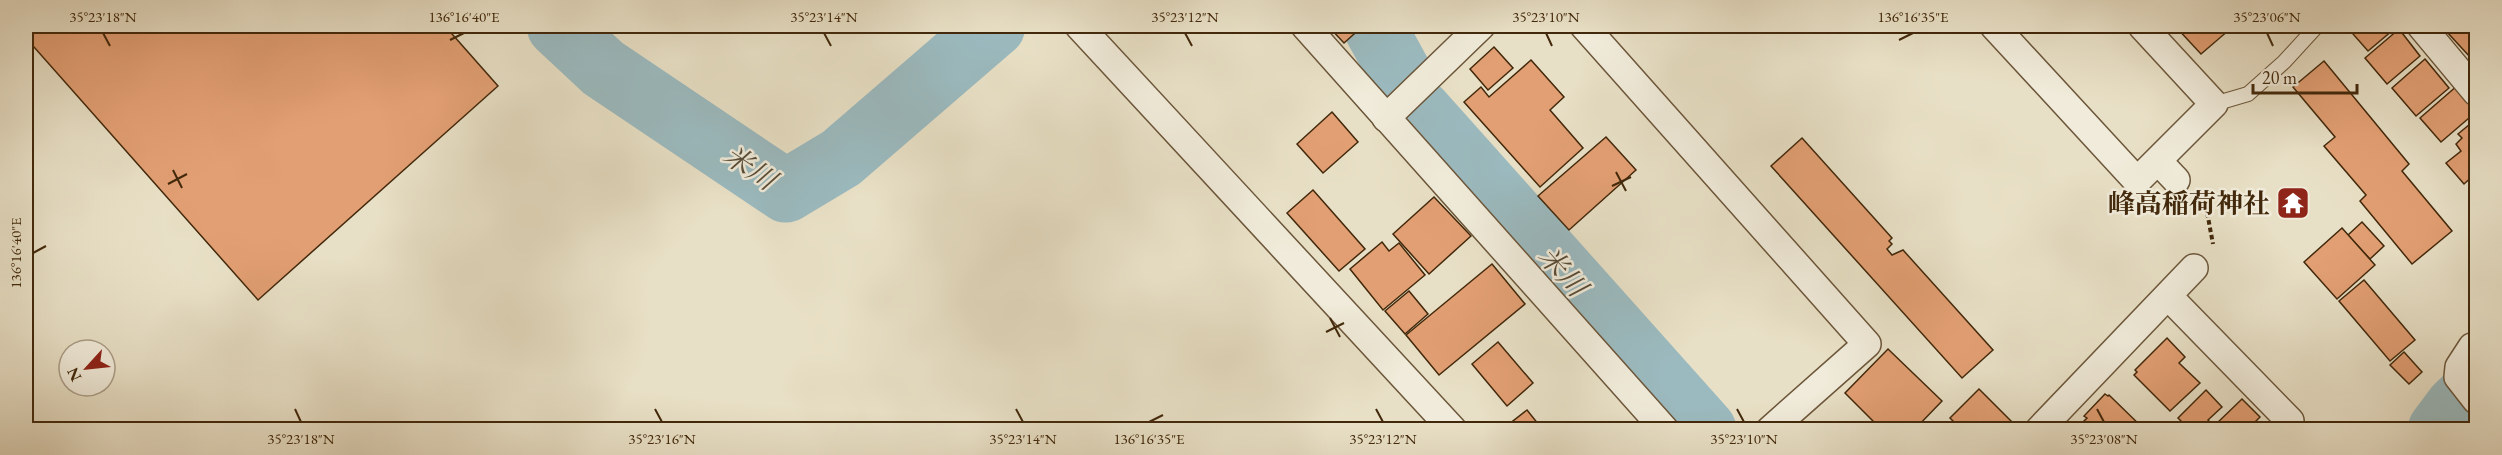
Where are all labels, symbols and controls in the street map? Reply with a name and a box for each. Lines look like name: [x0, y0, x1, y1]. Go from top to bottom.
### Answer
text: 35°23'18"N: [69, 7, 137, 26]
text: 136°16'40"E: [428, 7, 500, 26]
text: 35°23'14"N: [790, 7, 858, 26]
text: 35°23'12"N: [1151, 7, 1219, 26]
text: 35°23'10"N: [1512, 7, 1580, 26]
text: 136°16'35"E: [1877, 7, 1949, 26]
text: 35°23'06"N: [2233, 7, 2301, 26]
scale bar: [2253, 57, 2356, 95]
text: 20 m: [2262, 66, 2297, 89]
water label: 米川: [717, 136, 786, 199]
temple icon: 峰高稲荷神社: [2275, 185, 2311, 221]
place label: 峰高稲荷神社: [2108, 186, 2270, 221]
text: 136°16'40"E: [6, 217, 25, 289]
water label: 米川: [1531, 238, 1597, 306]
north arrow: [57, 338, 117, 398]
text: N: [62, 364, 86, 385]
text: 35°23'18"N: [267, 429, 335, 448]
text: 35°23'16"N: [628, 429, 696, 448]
text: 35°23'14"N: [989, 429, 1057, 448]
text: 136°16'35"E: [1113, 429, 1185, 448]
text: 35°23'12"N: [1349, 429, 1417, 448]
text: 35°23'10"N: [1710, 429, 1778, 448]
text: 35°23'08"N: [2070, 429, 2138, 448]

